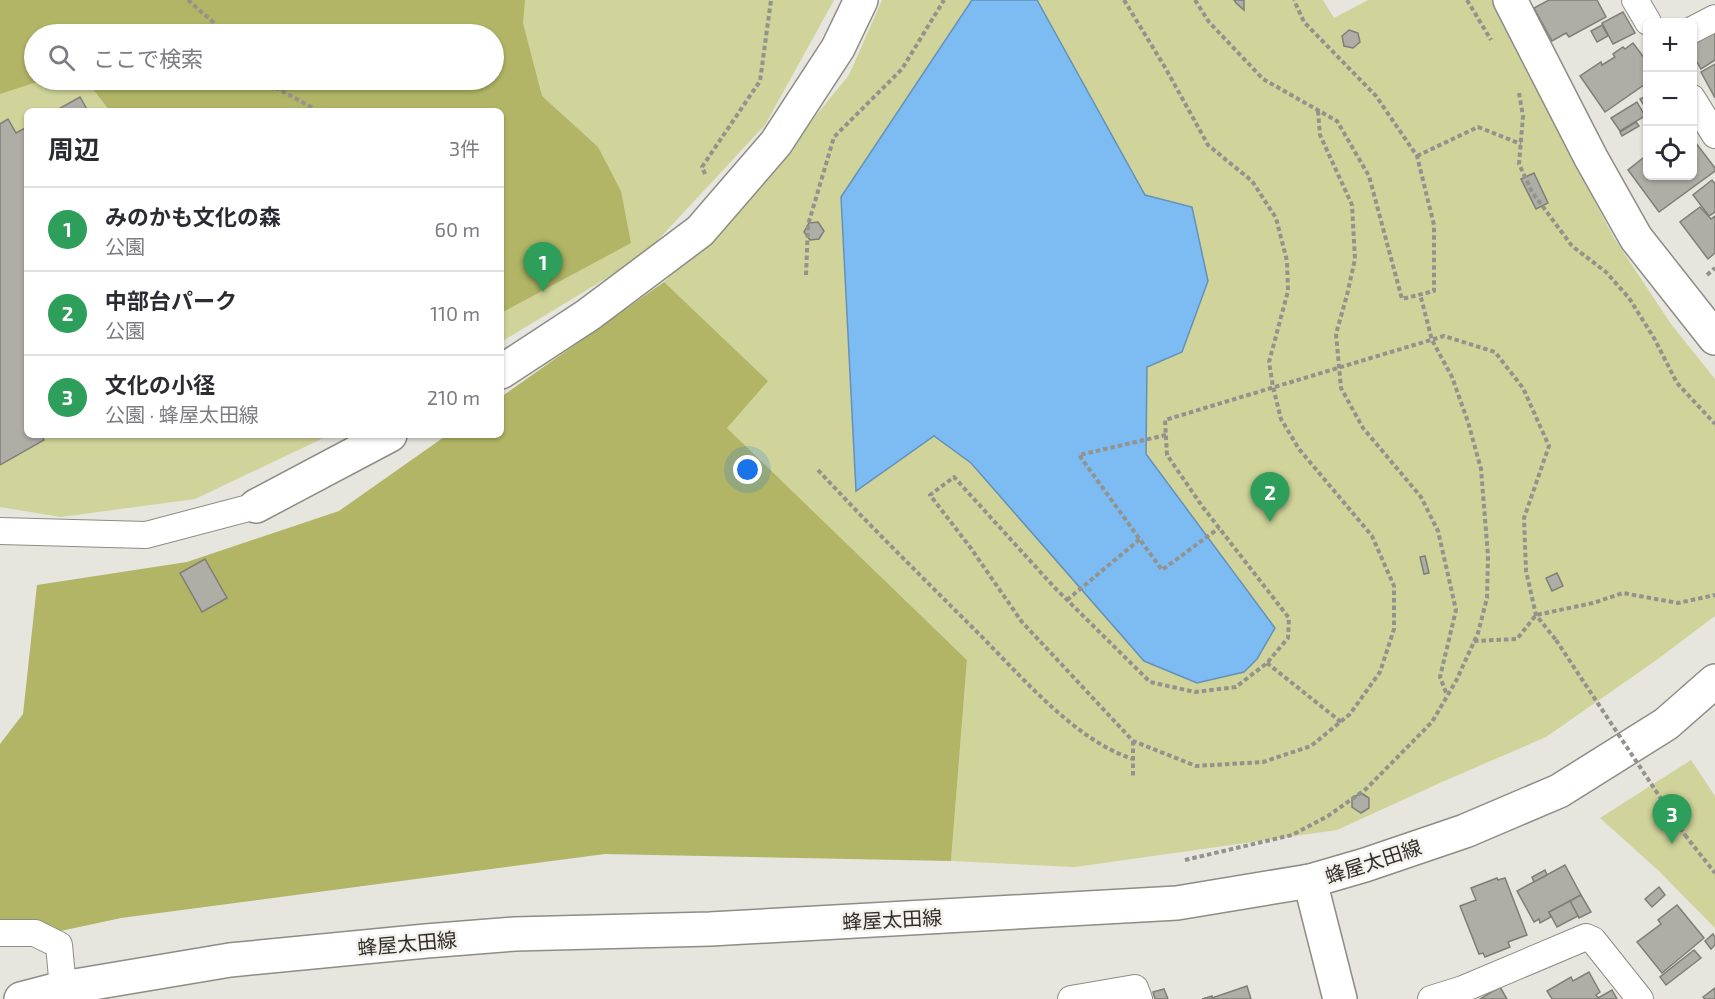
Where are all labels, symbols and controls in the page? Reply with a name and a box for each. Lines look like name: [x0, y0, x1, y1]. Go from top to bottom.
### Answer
map controls: [1643, 18, 1697, 180]
button: +: [1643, 18, 1697, 72]
search box: [24, 24, 504, 90]
icon: search: [45, 41, 78, 74]
text: ここで検索: [93, 45, 203, 71]
button: −: [1643, 72, 1697, 126]
button: locate: [1643, 126, 1697, 180]
text: 周辺: [48, 133, 100, 164]
text: 3件: [449, 136, 480, 160]
text: みのかも文化の森: [105, 203, 281, 229]
text: 1: [63, 217, 72, 241]
text: 60 m: [435, 217, 480, 241]
text: 公園: [105, 234, 145, 258]
pin: 1: [524, 242, 562, 292]
text: 中部台パーク: [105, 287, 237, 313]
text: 2: [62, 301, 73, 325]
text: 110 m: [430, 301, 480, 325]
text: 公園: [105, 318, 145, 342]
text: 文化の小径: [105, 371, 215, 397]
text: 3: [62, 385, 73, 409]
text: 210 m: [427, 385, 480, 409]
text: 公園 · 蜂屋太田線: [105, 402, 259, 426]
your location: [733, 455, 762, 484]
pin: 2: [1250, 472, 1290, 522]
pin: 3: [1652, 794, 1692, 844]
street label: 蜂屋太田線: [1322, 834, 1424, 888]
street label: 蜂屋太田線: [841, 904, 943, 934]
street label: 蜂屋太田線: [356, 927, 458, 959]

